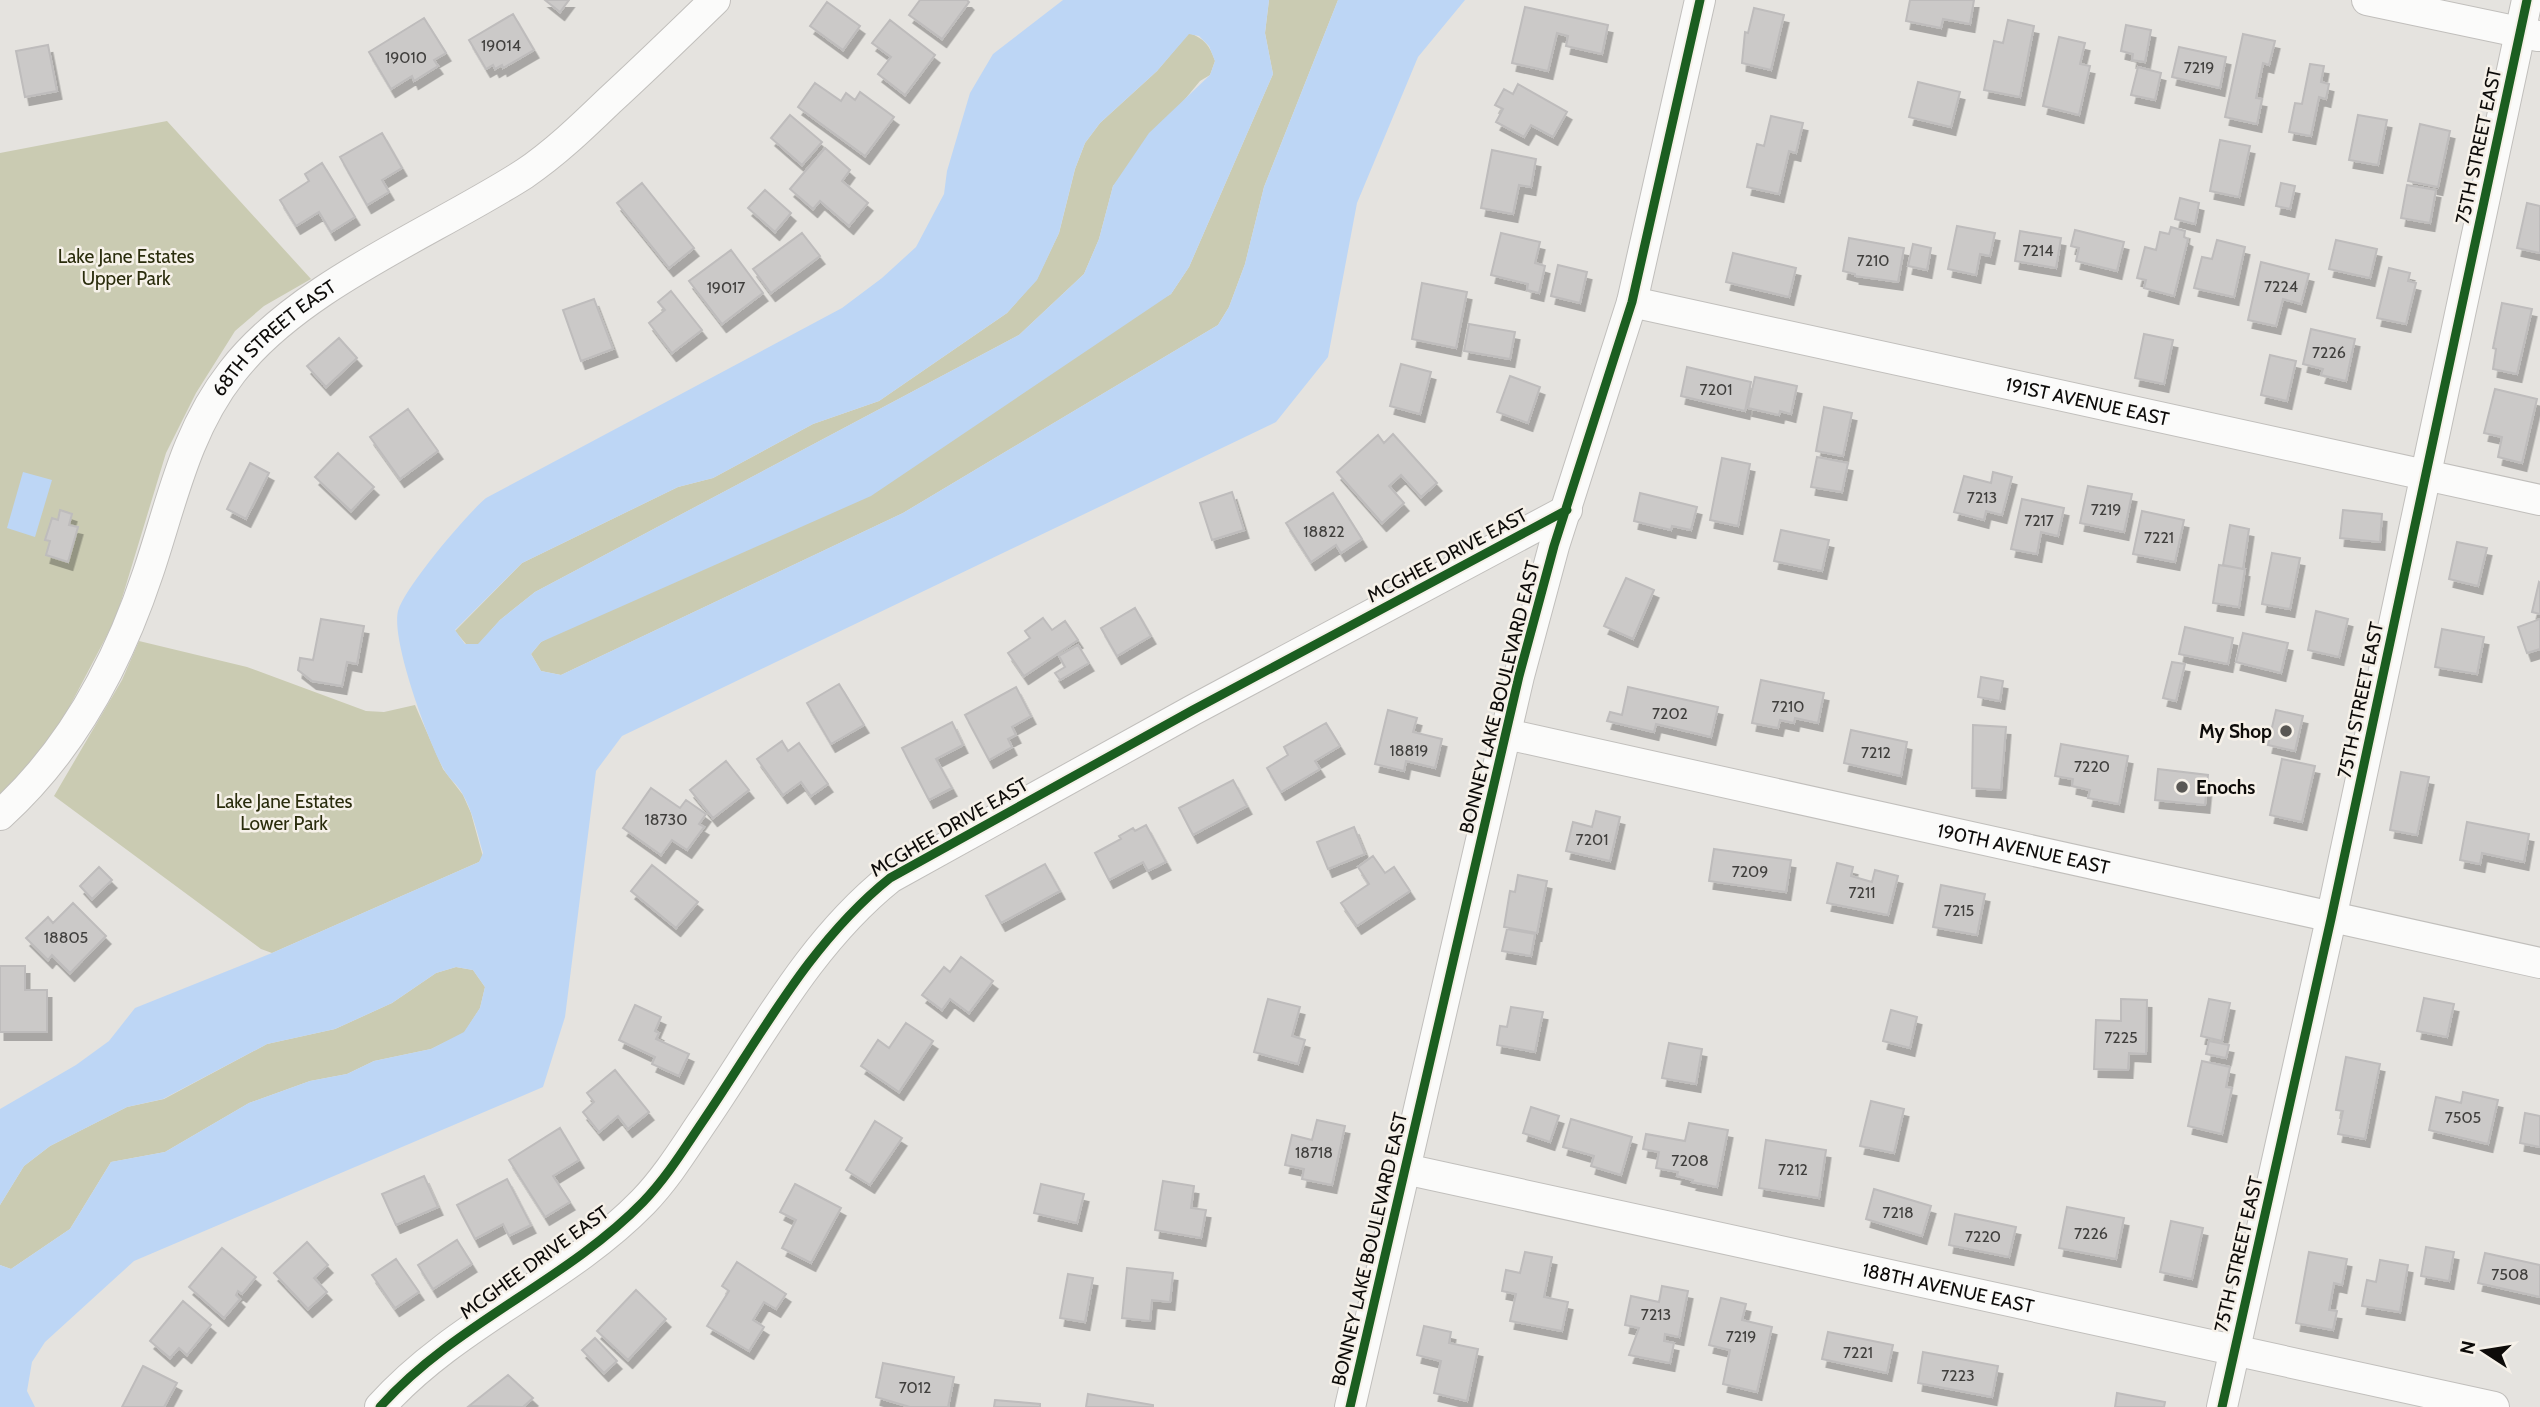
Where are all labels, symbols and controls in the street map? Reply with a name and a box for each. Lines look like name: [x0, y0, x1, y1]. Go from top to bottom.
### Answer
house number: 19014: [481, 36, 521, 55]
house number: 19010: [385, 48, 427, 67]
house number: 7219: [2184, 58, 2214, 77]
street label: 75TH STREET EAST: [2451, 66, 2506, 226]
house number: 7214: [2023, 241, 2053, 260]
park label: Lake Jane Estates Upper Park: [58, 245, 194, 290]
house number: 7210: [1857, 251, 1889, 270]
street label: 68TH STREET EAST: [207, 275, 340, 400]
house number: 7224: [2264, 277, 2298, 296]
house number: 19017: [707, 278, 745, 297]
house number: 7226: [2312, 343, 2346, 362]
street label: 191ST AVENUE EAST: [2003, 373, 2171, 431]
house number: 7201: [1700, 380, 1732, 399]
house number: 7213: [1967, 488, 1997, 507]
house number: 7219: [2091, 500, 2121, 519]
street label: MCGHEE DRIVE EAST: [1363, 503, 1531, 607]
house number: 7217: [2024, 511, 2054, 530]
house number: 18822: [1303, 522, 1345, 541]
house number: 7221: [2144, 528, 2174, 547]
street label: BONNEY LAKE BOULEVARD EAST: [1454, 558, 1545, 836]
street label: 75TH STREET EAST: [2333, 620, 2388, 780]
house number: 7210: [1772, 697, 1804, 716]
house number: 7202: [1652, 704, 1688, 723]
place label: My Shop: [2199, 720, 2272, 743]
marker: My Shop: [2278, 723, 2294, 739]
house number: 18819: [1390, 741, 1428, 760]
house number: 7212: [1861, 743, 1891, 762]
house number: 7220: [2074, 757, 2110, 776]
street label: MCGHEE DRIVE EAST: [866, 773, 1032, 882]
place label: Enochs: [2196, 776, 2255, 799]
marker: Enochs: [2174, 779, 2190, 795]
park label: Lake Jane Estates Lower Park: [216, 790, 352, 835]
house number: 18730: [645, 810, 687, 829]
street label: 190TH AVENUE EAST: [1935, 819, 2112, 879]
house number: 7201: [1576, 830, 1608, 849]
house number: 7209: [1732, 862, 1768, 881]
house number: 7211: [1849, 883, 1875, 902]
house number: 7215: [1944, 901, 1974, 920]
house number: 18805: [44, 928, 88, 947]
house number: 7225: [2104, 1028, 2138, 1047]
house number: 7505: [2445, 1108, 2481, 1127]
street label: BONNEY LAKE BOULEVARD EAST: [1327, 1110, 1412, 1388]
house number: 18718: [1295, 1143, 1333, 1162]
house number: 7208: [1671, 1151, 1709, 1170]
house number: 7212: [1778, 1160, 1808, 1179]
street label: 75TH STREET EAST: [2209, 1174, 2268, 1334]
street label: MCGHEE DRIVE EAST: [455, 1201, 613, 1324]
house number: 7218: [1882, 1203, 1914, 1222]
house number: 7226: [2074, 1224, 2108, 1243]
house number: 7220: [1965, 1227, 2001, 1246]
street label: 188TH AVENUE EAST: [1860, 1258, 2036, 1318]
house number: 7508: [2491, 1265, 2529, 1284]
house number: 7213: [1641, 1305, 1671, 1324]
north arrow: [2449, 1316, 2519, 1386]
house number: 7219: [1726, 1327, 1756, 1346]
text: N: [2455, 1339, 2481, 1357]
house number: 7221: [1843, 1343, 1873, 1362]
house number: 7223: [1941, 1366, 1975, 1385]
house number: 7012: [899, 1378, 931, 1397]

